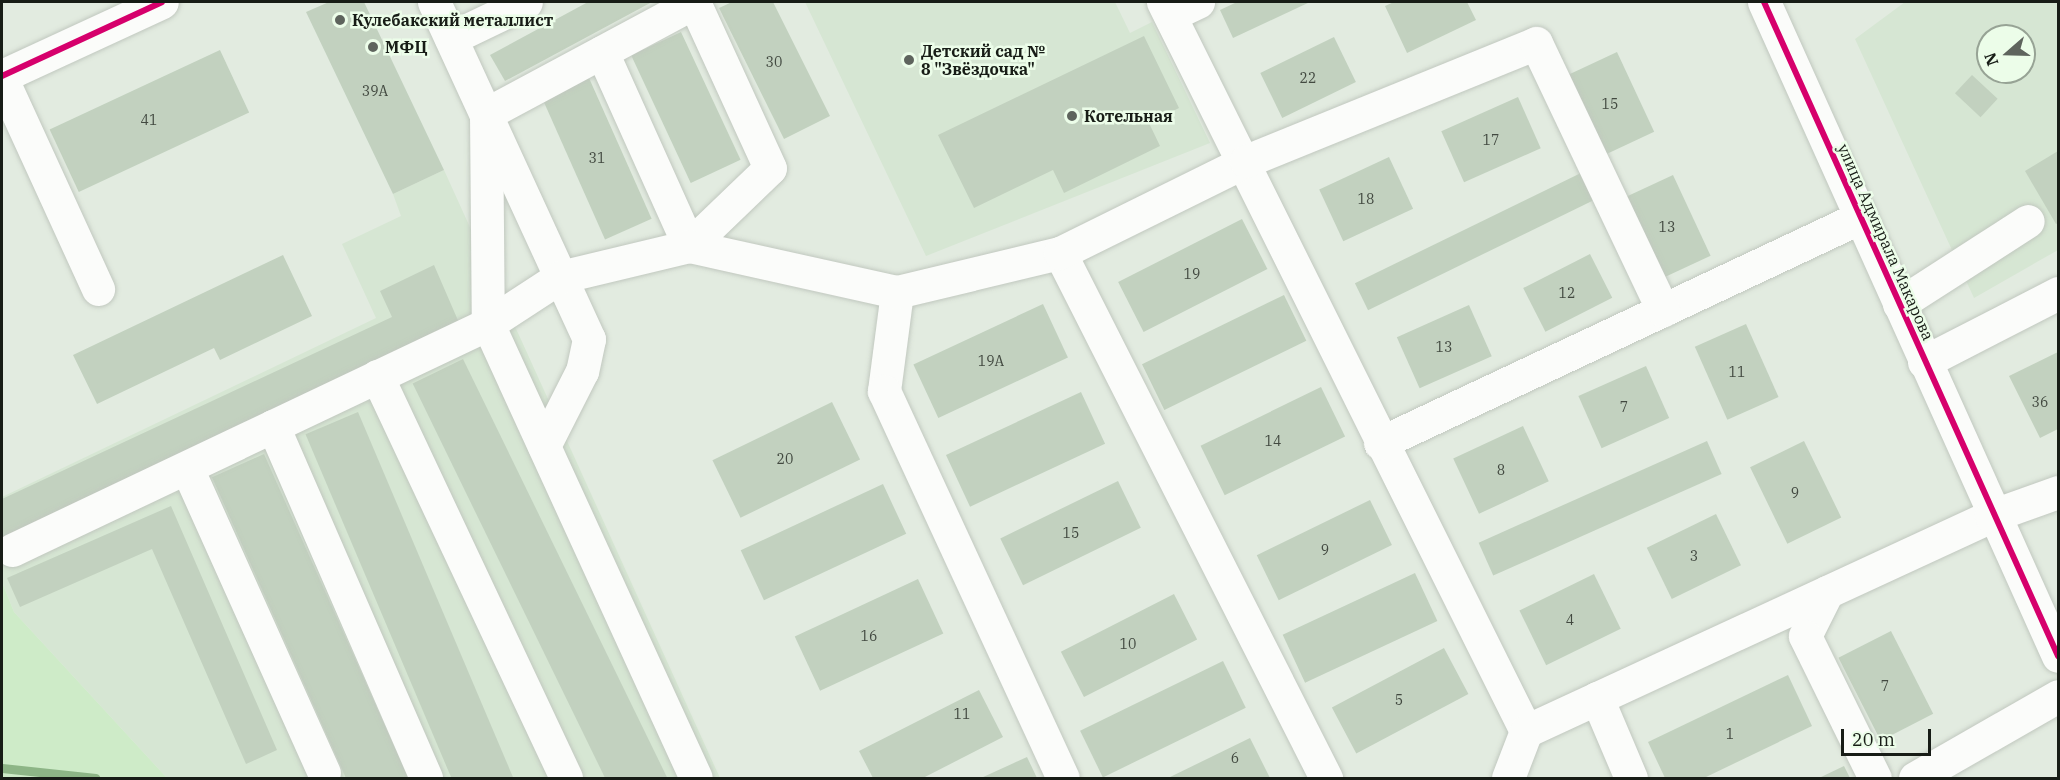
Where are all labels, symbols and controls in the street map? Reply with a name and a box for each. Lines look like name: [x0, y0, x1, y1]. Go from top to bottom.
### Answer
place label: Кулебакский металлист: [352, 10, 553, 30]
marker: Кулебакский металлист: [333, 13, 347, 27]
north arrow: [1976, 24, 2036, 84]
place label: МФЦ: [385, 37, 427, 57]
marker: МФЦ: [366, 40, 380, 54]
place label: Детский сад № 8 "Звёздочка": [921, 41, 1045, 79]
text: N: [1979, 50, 2003, 69]
marker: Детский сад № 8 "Звёздочка": [902, 53, 916, 67]
house number: 30: [766, 54, 782, 70]
house number: 22: [1300, 70, 1316, 86]
house number: 39А: [362, 83, 388, 99]
house number: 15: [1602, 96, 1618, 112]
place label: Котельная: [1084, 106, 1173, 126]
marker: Котельная: [1065, 109, 1079, 123]
house number: 41: [141, 112, 157, 128]
house number: 17: [1483, 132, 1499, 148]
street label: улица Адмирала Макарова: [1834, 141, 1938, 343]
house number: 31: [589, 150, 605, 166]
house number: 18: [1358, 191, 1374, 207]
house number: 13: [1659, 219, 1675, 235]
house number: 19: [1184, 266, 1200, 282]
house number: 12: [1559, 285, 1575, 301]
house number: 13: [1436, 339, 1452, 355]
house number: 19А: [978, 353, 1004, 369]
house number: 11: [1729, 364, 1745, 380]
house number: 36: [2032, 394, 2048, 410]
house number: 7: [1620, 399, 1628, 415]
house number: 14: [1265, 433, 1281, 449]
house number: 20: [777, 451, 793, 467]
house number: 8: [1497, 462, 1505, 478]
house number: 9: [1791, 485, 1799, 501]
house number: 15: [1063, 525, 1079, 541]
house number: 9: [1321, 542, 1329, 558]
house number: 3: [1690, 548, 1698, 564]
house number: 4: [1566, 612, 1574, 628]
house number: 16: [861, 628, 877, 644]
house number: 10: [1120, 636, 1136, 652]
house number: 7: [1881, 678, 1889, 694]
house number: 5: [1395, 692, 1403, 708]
house number: 11: [954, 706, 970, 722]
scale bar: [1844, 717, 1934, 755]
house number: 1: [1726, 726, 1734, 742]
text: 20 m: [1852, 728, 1895, 751]
house number: 6: [1231, 750, 1239, 766]

